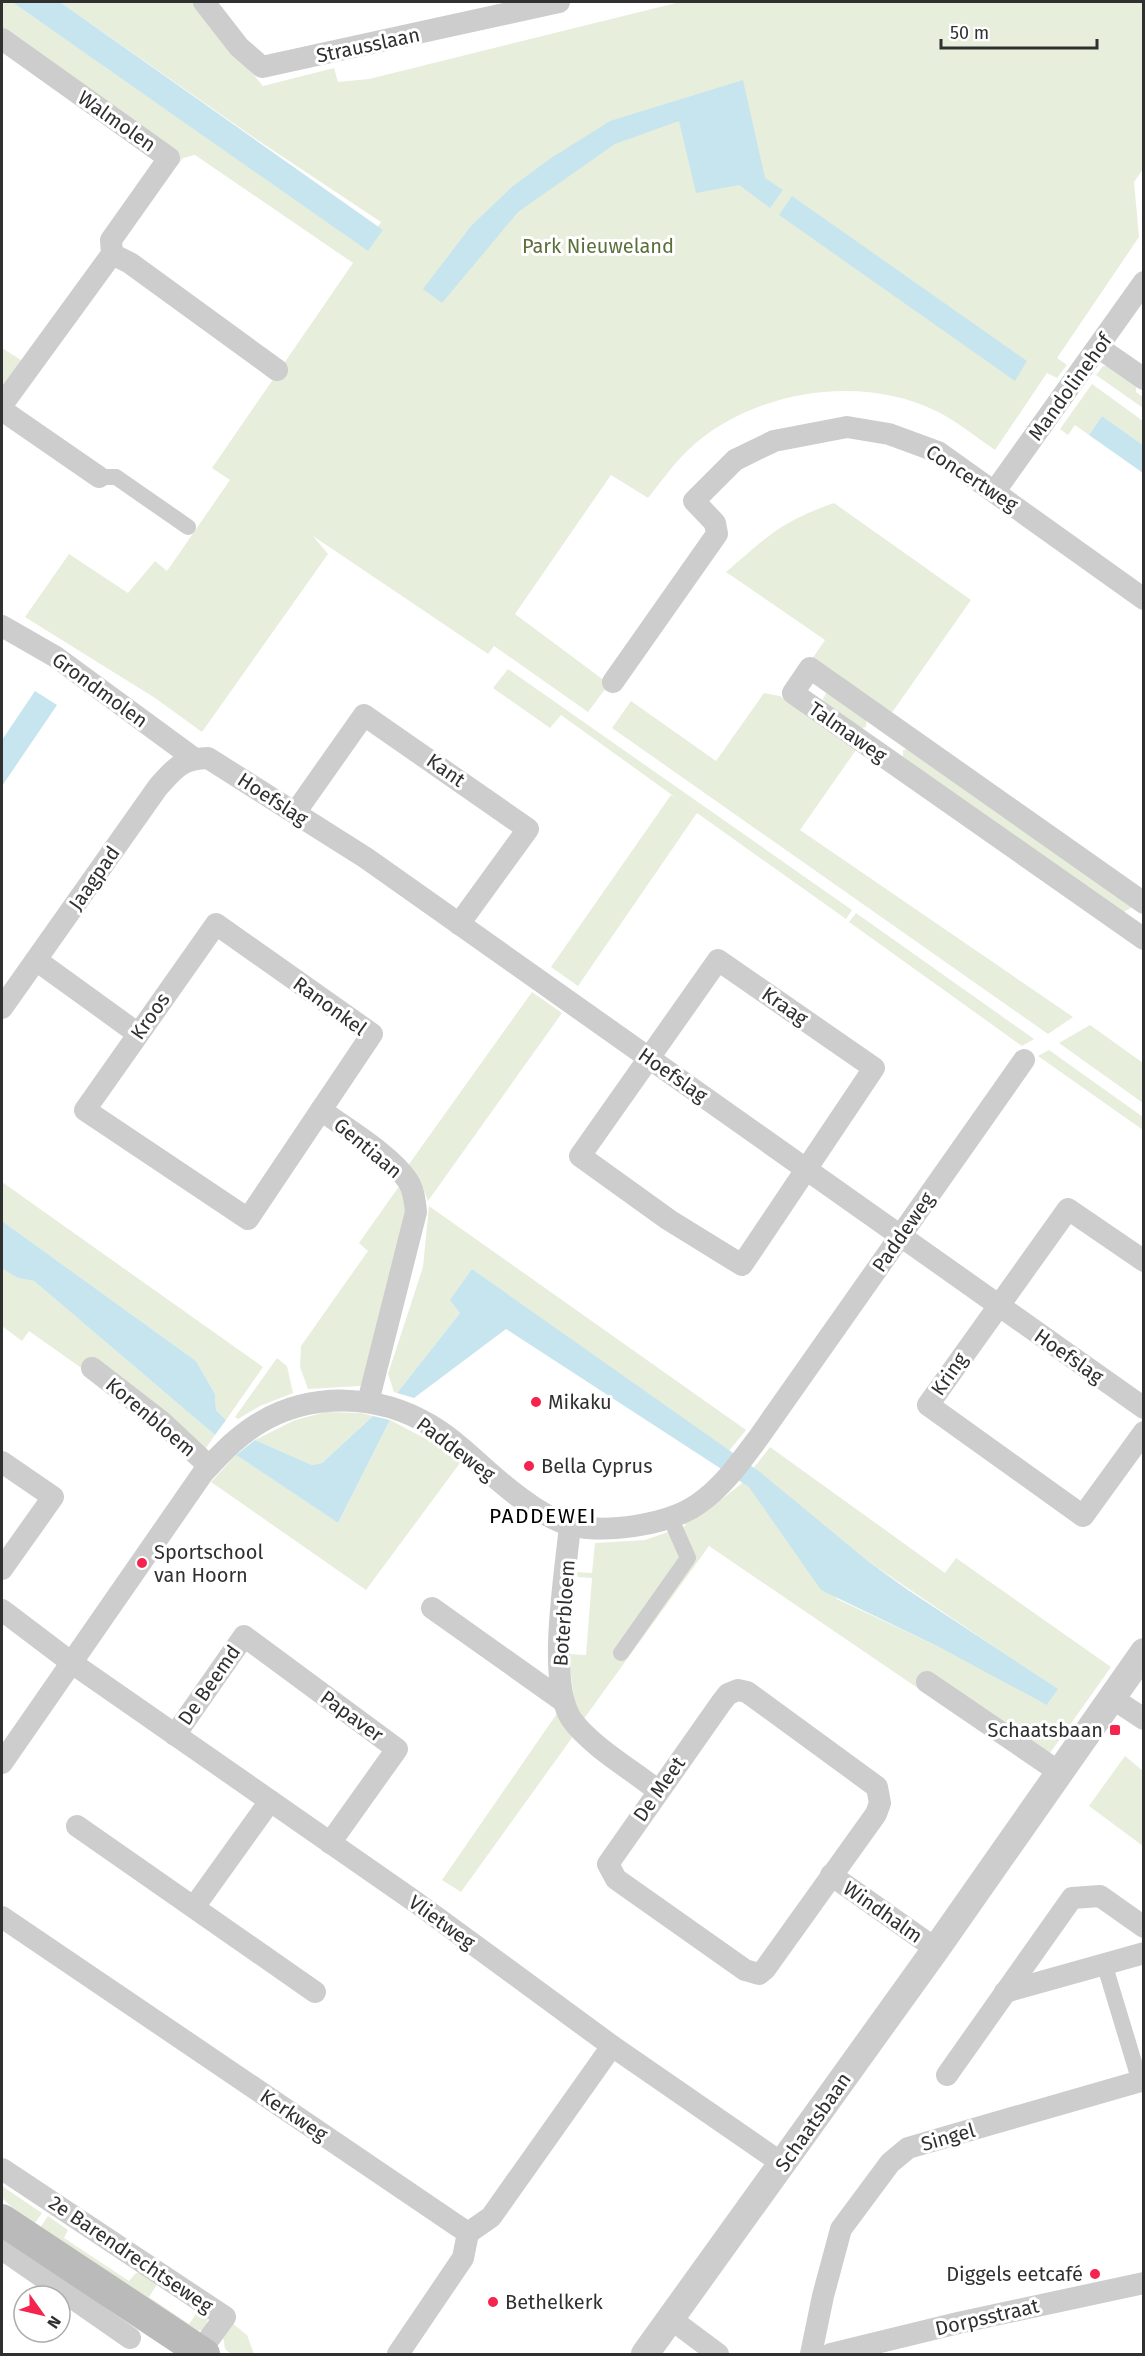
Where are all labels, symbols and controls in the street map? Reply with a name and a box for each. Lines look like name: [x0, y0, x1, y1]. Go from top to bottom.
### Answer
scale bar: [941, 12, 1097, 50]
street label: Strausslaan: [314, 22, 422, 68]
text: 50 m: [950, 22, 989, 44]
street label: Walmolen: [73, 85, 161, 157]
park label: Park Nieuweland: [522, 234, 674, 258]
street label: Mandolinehof: [1023, 328, 1118, 445]
street label: Concertweg: [921, 439, 1023, 517]
street label: Grondmolen: [48, 647, 152, 733]
street label: Talmaweg: [804, 697, 892, 768]
street label: Kant: [422, 748, 470, 792]
street label: Hoefslag: [233, 767, 313, 831]
street label: Jaagpad: [63, 841, 125, 915]
street label: Ranonkel: [289, 971, 371, 1041]
street label: Kraag: [757, 982, 813, 1031]
street label: Kroos: [125, 988, 175, 1044]
street label: Hoefslag: [634, 1043, 713, 1108]
street label: Gentiaan: [329, 1113, 407, 1183]
street label: Paddeweg: [867, 1187, 940, 1277]
street label: Hoefslag: [1030, 1324, 1109, 1389]
street label: Kring: [926, 1347, 973, 1400]
street label: Korenbloem: [101, 1372, 201, 1462]
place label: Mikaku: [548, 1390, 612, 1414]
marker: Mikaku: [529, 1395, 543, 1409]
street label: Paddeweg: [412, 1412, 500, 1487]
place label: Bella Cyprus: [541, 1454, 652, 1478]
marker: Bella Cyprus: [522, 1459, 536, 1473]
district label: PADDEWEI: [489, 1503, 597, 1529]
place label: Sportschool van Hoorn: [154, 1540, 263, 1587]
marker: Sportschool van Hoorn: [135, 1556, 149, 1570]
street label: Boterbloem: [548, 1559, 580, 1667]
street label: De Beemd: [173, 1640, 245, 1730]
street label: Papaver: [316, 1685, 388, 1747]
place label: Schaatsbaan: [988, 1718, 1103, 1742]
marker: Schaatsbaan: [1108, 1723, 1122, 1737]
street label: De Meet: [628, 1751, 690, 1826]
street label: Windhalm: [839, 1876, 927, 1948]
street label: Vlietweg: [404, 1890, 480, 1955]
street label: Schaatsbaan: [770, 2068, 856, 2176]
street label: Kerkweg: [256, 2084, 333, 2147]
street label: Singel: [918, 2118, 978, 2156]
street label: 2e Barendrechtseweg: [44, 2190, 218, 2318]
place label: Diggels eetcafé: [946, 2262, 1083, 2286]
marker: Diggels eetcafé: [1088, 2267, 1102, 2281]
north arrow: [12, 2284, 72, 2344]
place label: Bethelkerk: [505, 2290, 603, 2314]
street label: Dorpsstraat: [933, 2293, 1042, 2341]
marker: Bethelkerk: [486, 2295, 500, 2309]
text: N: [43, 2312, 65, 2332]

